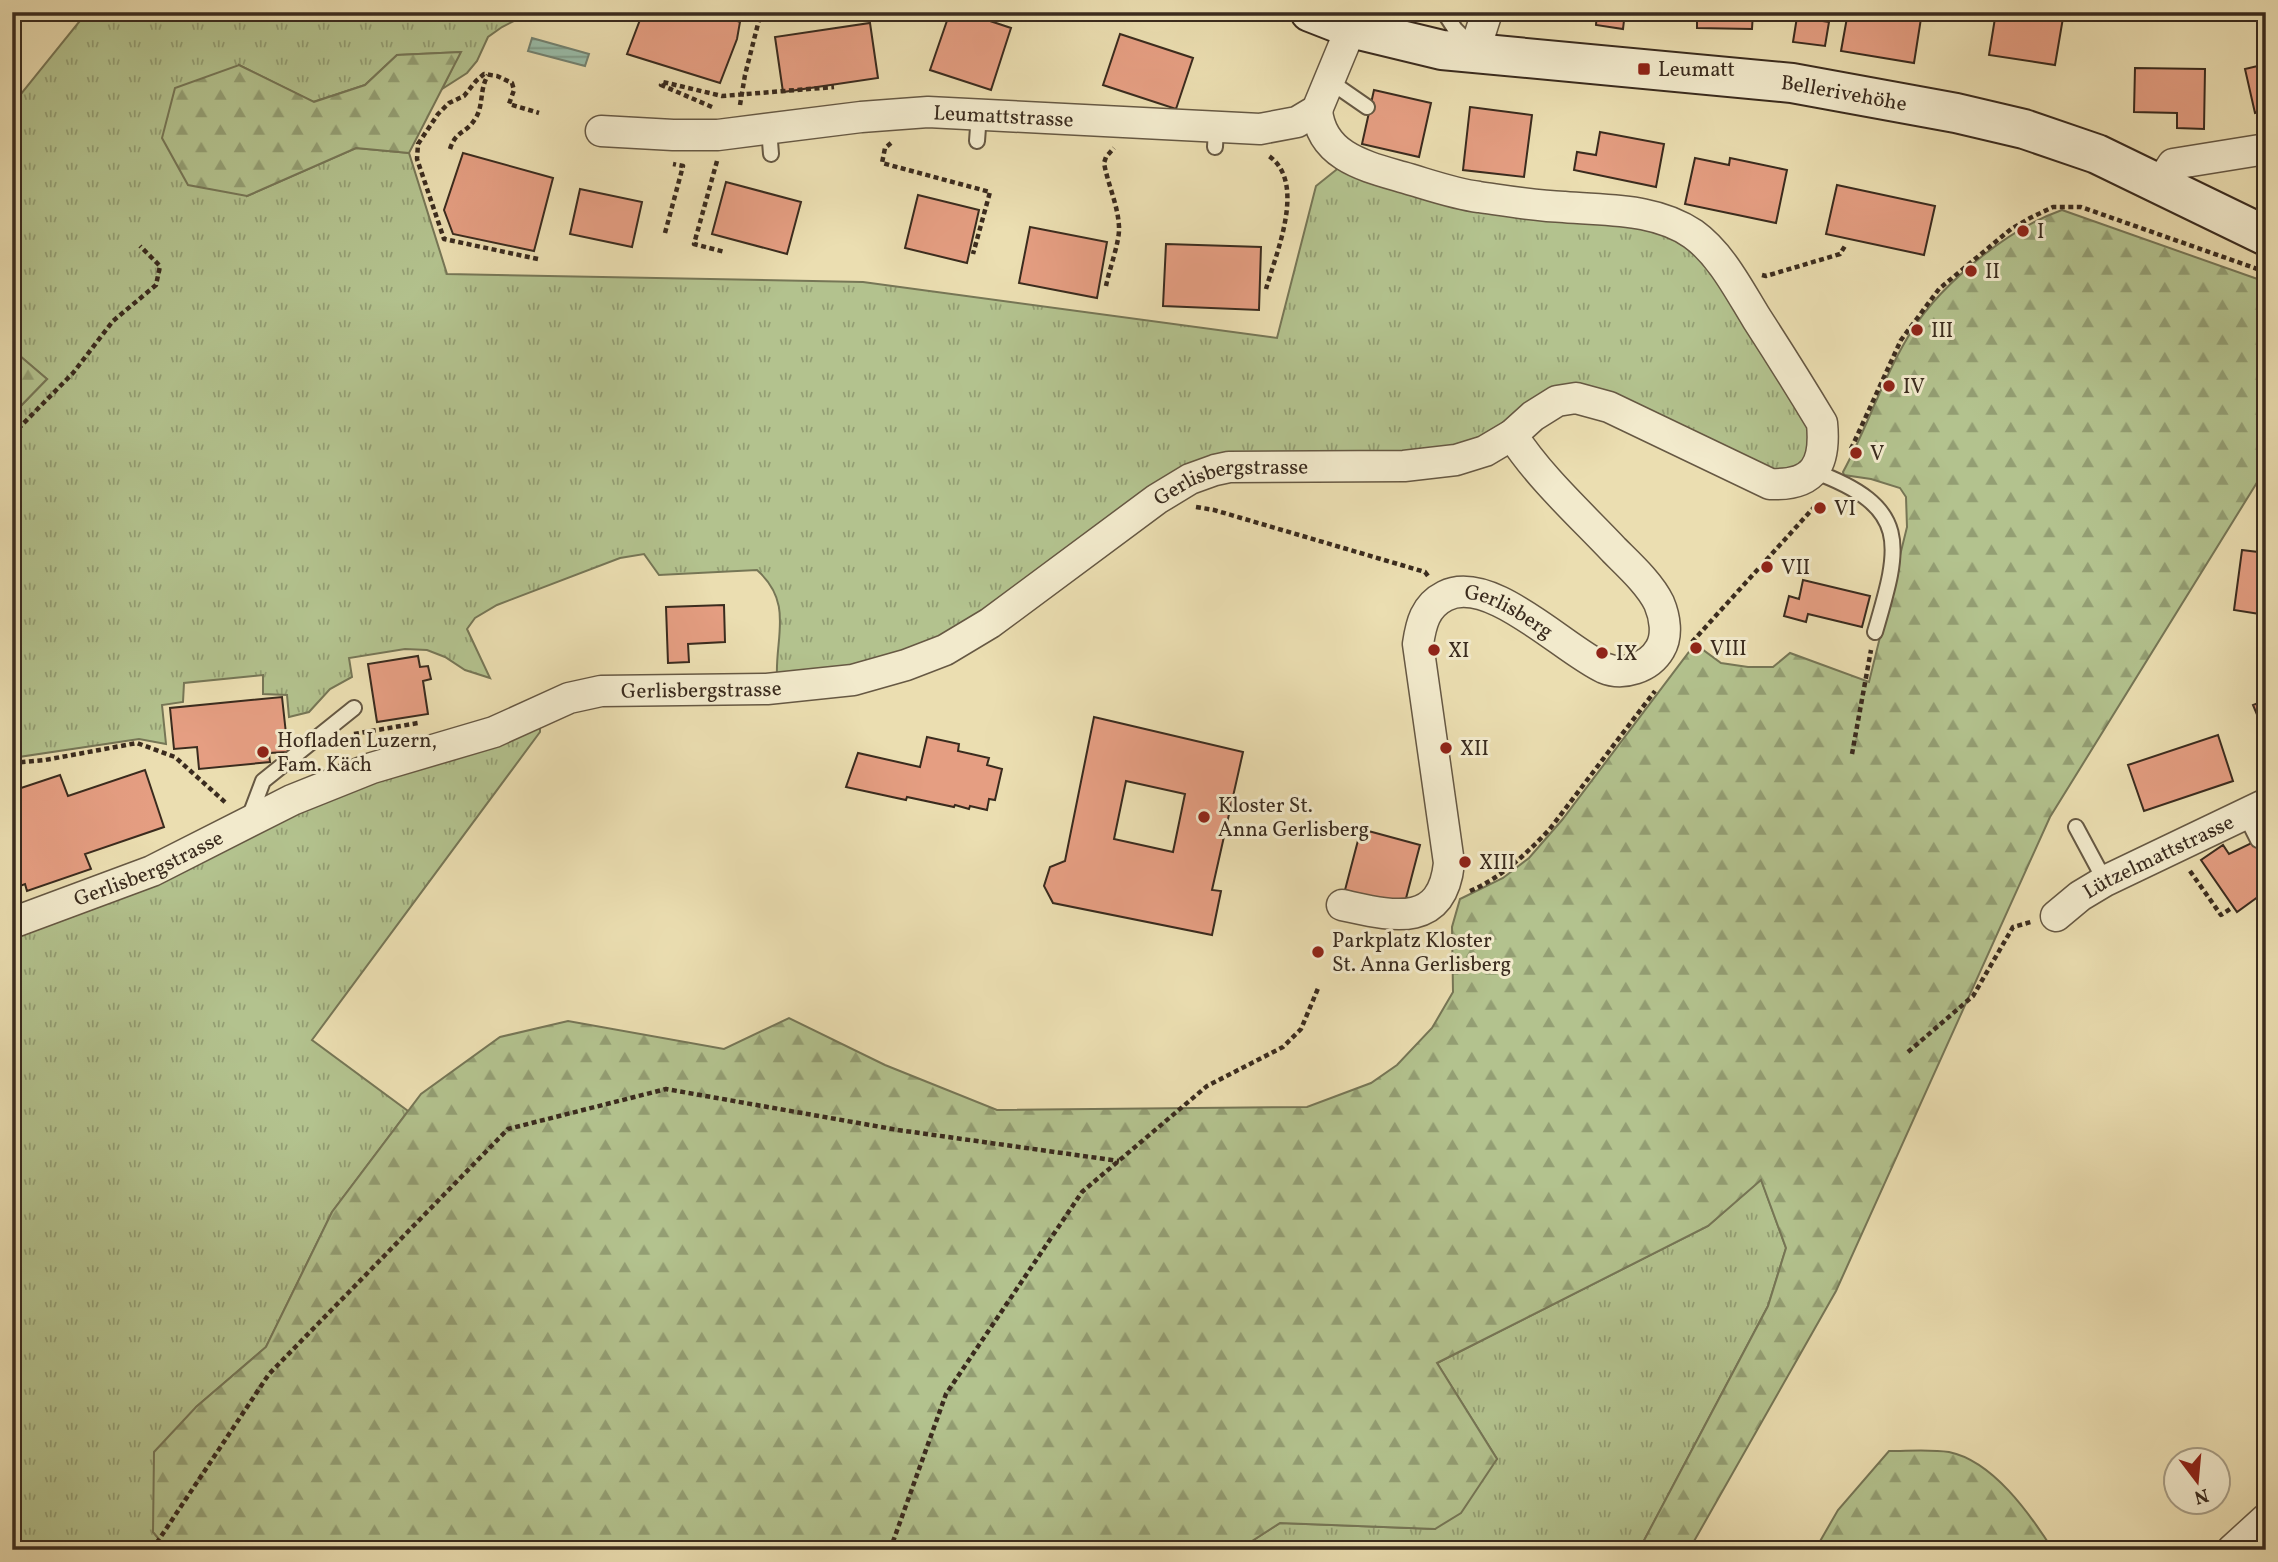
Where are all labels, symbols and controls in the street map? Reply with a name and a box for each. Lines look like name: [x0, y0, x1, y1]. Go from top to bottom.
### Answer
place label: Leumatt: [1658, 56, 1735, 85]
marker: Leumatt: [1636, 61, 1652, 77]
street label: Bellerivehöhe: [1780, 69, 1909, 120]
street label: Leumattstrasse: [932, 99, 1074, 135]
place label: I: [2037, 218, 2044, 247]
marker: I: [2015, 223, 2031, 239]
place label: II: [1985, 258, 2000, 287]
marker: II: [1963, 263, 1979, 279]
place label: III: [1931, 317, 1953, 346]
marker: III: [1909, 322, 1925, 338]
place label: IV: [1903, 373, 1925, 402]
marker: IV: [1881, 378, 1897, 394]
place label: V: [1870, 440, 1884, 469]
marker: V: [1848, 445, 1864, 461]
street label: Gerlisbergstrasse: [1149, 454, 1308, 514]
place label: VI: [1834, 495, 1856, 524]
marker: VI: [1812, 500, 1828, 516]
place label: VII: [1781, 554, 1810, 583]
marker: VII: [1759, 559, 1775, 575]
street label: Gerlisberg: [1462, 578, 1558, 646]
place label: VIII: [1710, 635, 1747, 664]
place label: XI: [1448, 637, 1469, 666]
place label: IX: [1616, 640, 1637, 669]
marker: VIII: [1688, 640, 1704, 656]
marker: XI: [1426, 642, 1442, 658]
marker: IX: [1594, 645, 1610, 661]
street label: Gerlisbergstrasse: [621, 675, 783, 707]
place label: Hofladen Luzern, Fam. Käch: [277, 727, 437, 780]
place label: XII: [1460, 735, 1489, 764]
marker: XII: [1438, 740, 1454, 756]
marker: Hofladen Luzern, Fam. Käch: [255, 744, 271, 760]
place label: Kloster St. Anna Gerlisberg: [1218, 792, 1369, 845]
street label: Lützelmattstrasse: [2078, 808, 2239, 907]
marker: Kloster St. Anna Gerlisberg: [1196, 809, 1212, 825]
street label: Gerlisbergstrasse: [70, 824, 229, 915]
place label: XIII: [1479, 849, 1515, 878]
marker: XIII: [1457, 854, 1473, 870]
place label: Parkplatz Kloster St. Anna Gerlisberg: [1332, 927, 1511, 980]
marker: Parkplatz Kloster St. Anna Gerlisberg: [1310, 944, 1326, 960]
north arrow: [2162, 1446, 2232, 1516]
text: N: [2191, 1481, 2211, 1510]

